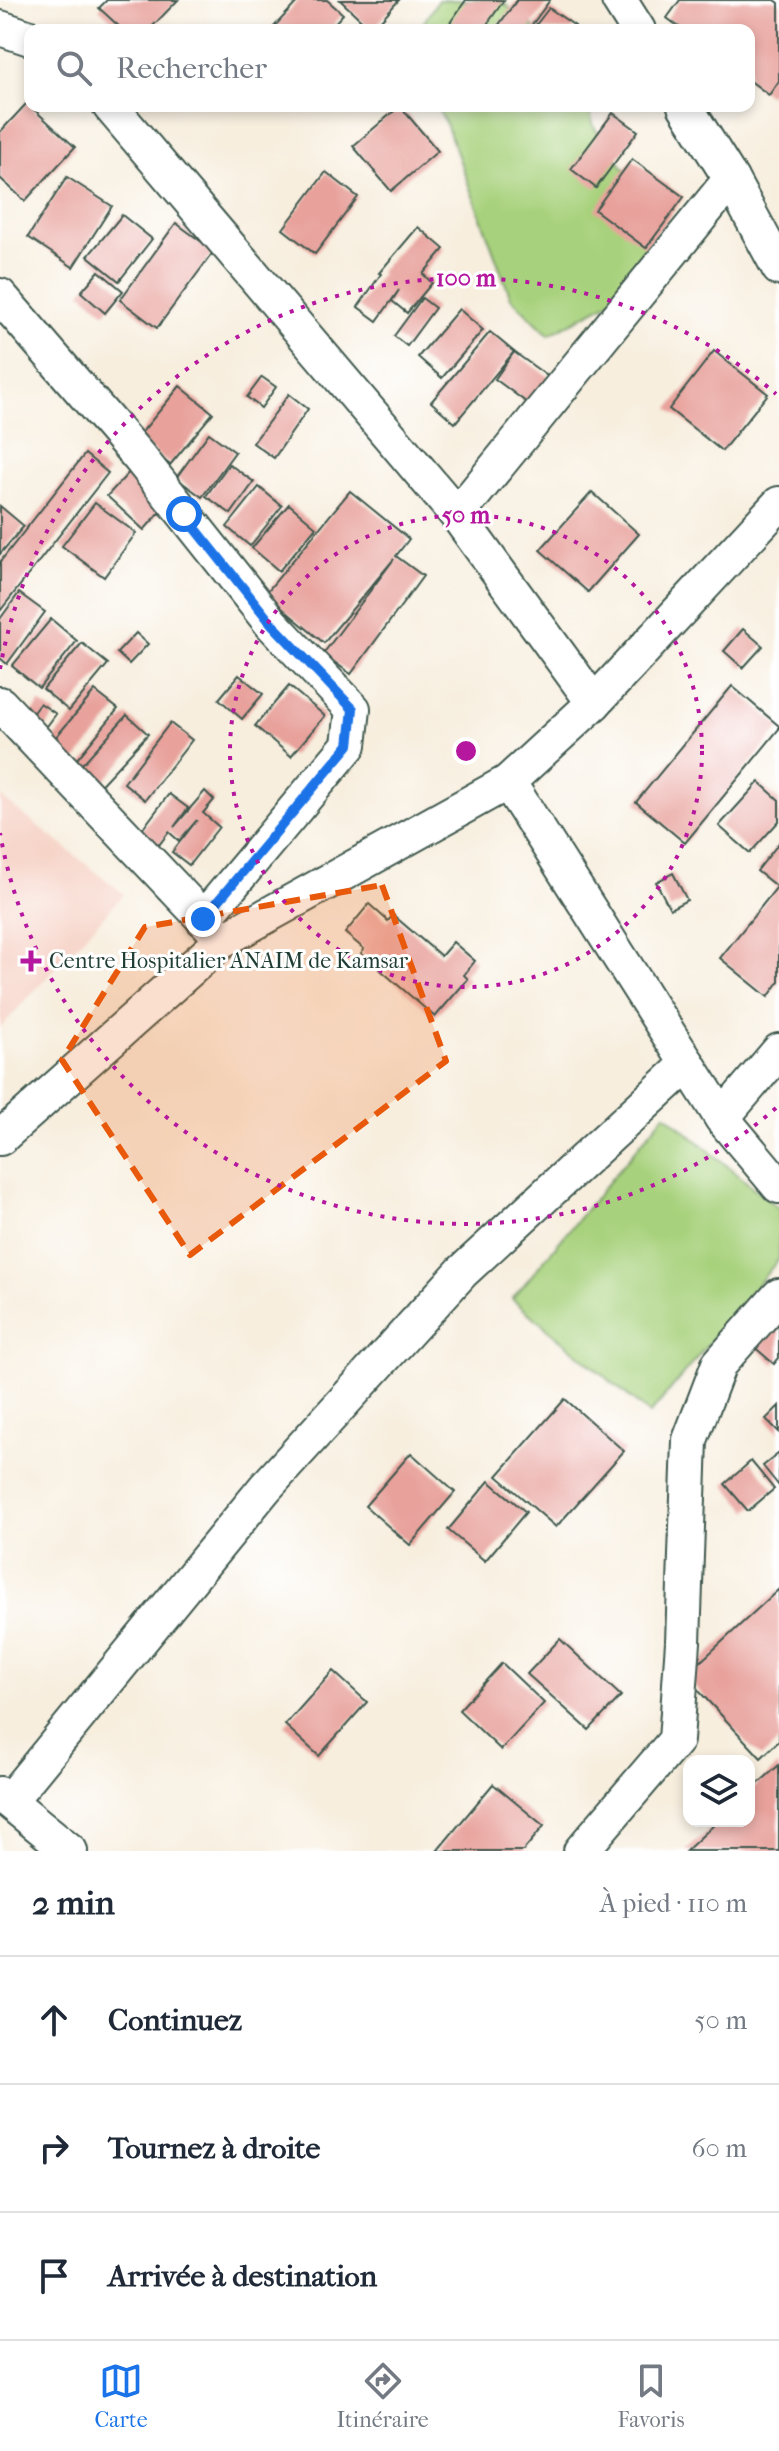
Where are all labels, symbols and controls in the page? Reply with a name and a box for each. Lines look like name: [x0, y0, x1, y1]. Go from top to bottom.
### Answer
search box: [24, 24, 755, 112]
icon: search: [52, 46, 96, 90]
text: Rechercher: [116, 51, 267, 86]
text: 100 m: [436, 264, 497, 292]
route start: [166, 496, 202, 532]
text: 50 m: [442, 501, 491, 529]
centre of rings: [452, 737, 480, 765]
route end: [185, 901, 221, 937]
place label: Centre Hospitalier ANAIM de Kamsar: [49, 948, 409, 974]
marker: Centre Hospitalier ANAIM de Kamsar: [20, 950, 42, 972]
map controls: [683, 1755, 755, 1827]
button: layers: [683, 1755, 755, 1827]
text: 2 min: [32, 1883, 115, 1923]
text: À pied · 110 m: [600, 1888, 747, 1919]
icon: ahead: [32, 1998, 76, 2042]
text: Continuez: [108, 2003, 242, 2038]
text: 50 m: [694, 2005, 747, 2036]
icon: right: [32, 2126, 76, 2170]
text: Tournez à droite: [108, 2131, 320, 2166]
text: 60 m: [691, 2133, 747, 2164]
icon: arrive: [32, 2254, 76, 2298]
text: Arrivée à destination: [108, 2259, 377, 2294]
tab: Carte: [94, 2359, 148, 2433]
tab: Itinéraire: [336, 2359, 429, 2433]
tab: Favoris: [618, 2359, 685, 2433]

